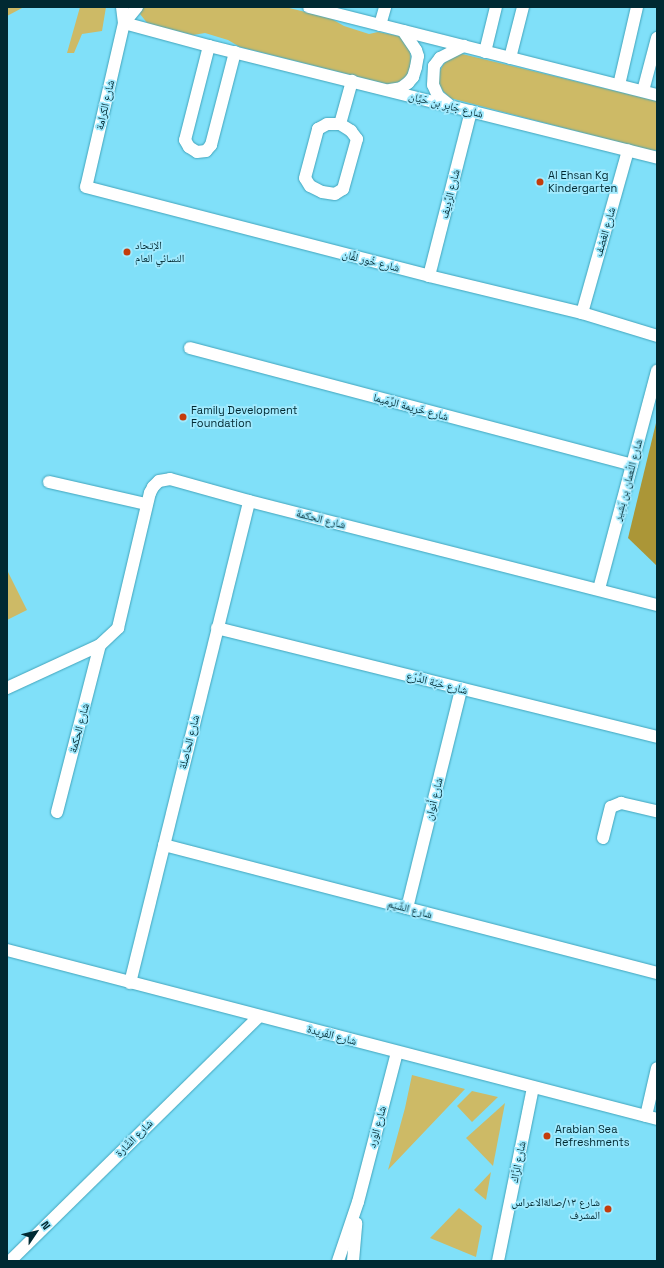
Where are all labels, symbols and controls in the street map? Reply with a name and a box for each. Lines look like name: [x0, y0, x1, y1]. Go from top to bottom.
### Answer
street label: شارع الكرامة: [93, 79, 117, 131]
street label: شارع جَابِر بن حَيَّان: [407, 89, 485, 121]
street label: شارع الرَّدِيف: [437, 168, 463, 220]
place label: Al Ehsan Kg Kindergarten: [548, 169, 617, 195]
marker: Al Ehsan Kg Kindergarten: [535, 177, 545, 187]
street label: شارع الغضف: [592, 206, 618, 258]
place label: الإتحاد النسائي العام: [135, 239, 184, 265]
marker: الإتحاد النسائي العام: [122, 247, 132, 257]
street label: شارع خُور لفَّان: [341, 247, 401, 275]
street label: شارع خَرِيمة الرِّمَيما: [372, 391, 450, 423]
place label: Family Development Foundation: [191, 404, 298, 430]
marker: Family Development Foundation: [178, 412, 188, 422]
street label: شارع النُّعمان بن بَشِير: [611, 438, 645, 522]
street label: شارع الحكمة: [295, 506, 347, 532]
street label: شارع خبَة الدُّرُع: [405, 669, 469, 697]
street label: شارع الحكمة: [66, 702, 92, 754]
street label: شارع الحاصلة: [176, 714, 202, 770]
street label: شارع أَنوان: [422, 776, 446, 822]
street label: شارع الشِّيَم: [386, 897, 434, 921]
street label: شارع الفَرِيدة: [306, 1022, 358, 1048]
street label: شارع الوَرد: [365, 1105, 389, 1149]
street label: شارع الشَّارة: [113, 1117, 155, 1159]
place label: Arabian Sea Refreshments: [555, 1123, 630, 1149]
marker: Arabian Sea Refreshments: [542, 1131, 552, 1141]
street label: شارع الرَّاك: [508, 1140, 528, 1184]
place label: شارع ١٣/صالةالاعراس المشرف: [512, 1196, 600, 1222]
marker: شارع ١٣/صالةالاعراس المشرف: [603, 1204, 613, 1214]
north arrow: [16, 1212, 56, 1252]
text: N: [38, 1218, 54, 1232]

